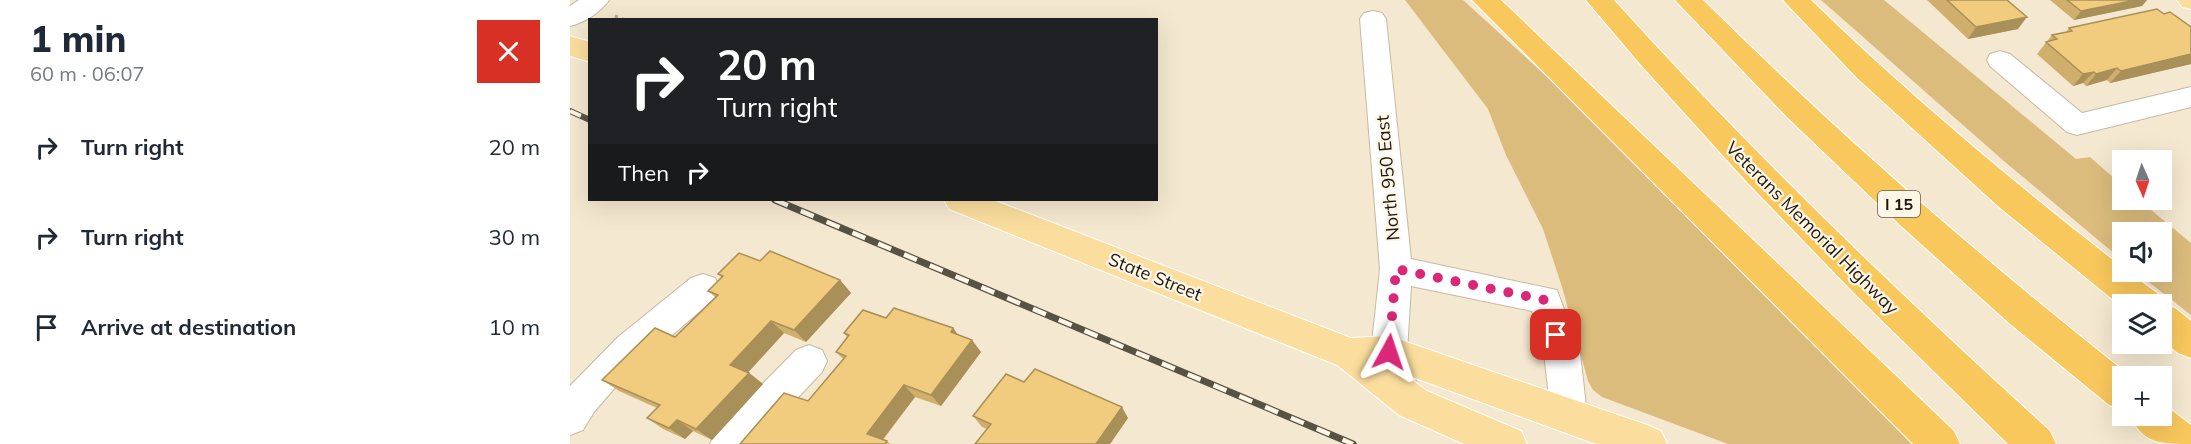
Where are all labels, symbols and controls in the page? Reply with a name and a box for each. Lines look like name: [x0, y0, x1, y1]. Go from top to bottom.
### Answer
text: 1 min: [30, 16, 126, 61]
button: close: [477, 20, 540, 83]
text: 20 m: [717, 38, 817, 91]
icon: right: [618, 42, 696, 120]
text: 60 m · 06:07: [30, 61, 144, 86]
text: Turn right: [717, 90, 837, 124]
street label: North 950 East: [1371, 114, 1404, 242]
icon: right: [30, 131, 63, 164]
text: Turn right: [81, 133, 184, 161]
text: 20 m: [489, 133, 540, 161]
street label: Veterans Memorial Highway: [1721, 136, 1904, 319]
north arrow: [2112, 150, 2172, 210]
map controls: [2112, 150, 2172, 426]
icon: right: [681, 156, 714, 189]
text: Then: [618, 159, 669, 187]
road number: I 15: [1878, 191, 1920, 217]
icon: right: [30, 221, 63, 254]
button: sound: [2112, 222, 2172, 282]
text: Turn right: [81, 223, 184, 251]
text: 30 m: [489, 223, 540, 251]
street label: State Street: [1105, 247, 1205, 306]
button: layers: [2112, 294, 2172, 354]
pin: [1530, 309, 1581, 360]
icon: arrive: [30, 311, 63, 344]
text: Arrive at destination: [81, 313, 296, 341]
text: 10 m: [489, 313, 540, 341]
icon: arrive: [1539, 318, 1572, 351]
position arrow: [1357, 320, 1421, 384]
button: +: [2112, 366, 2172, 426]

